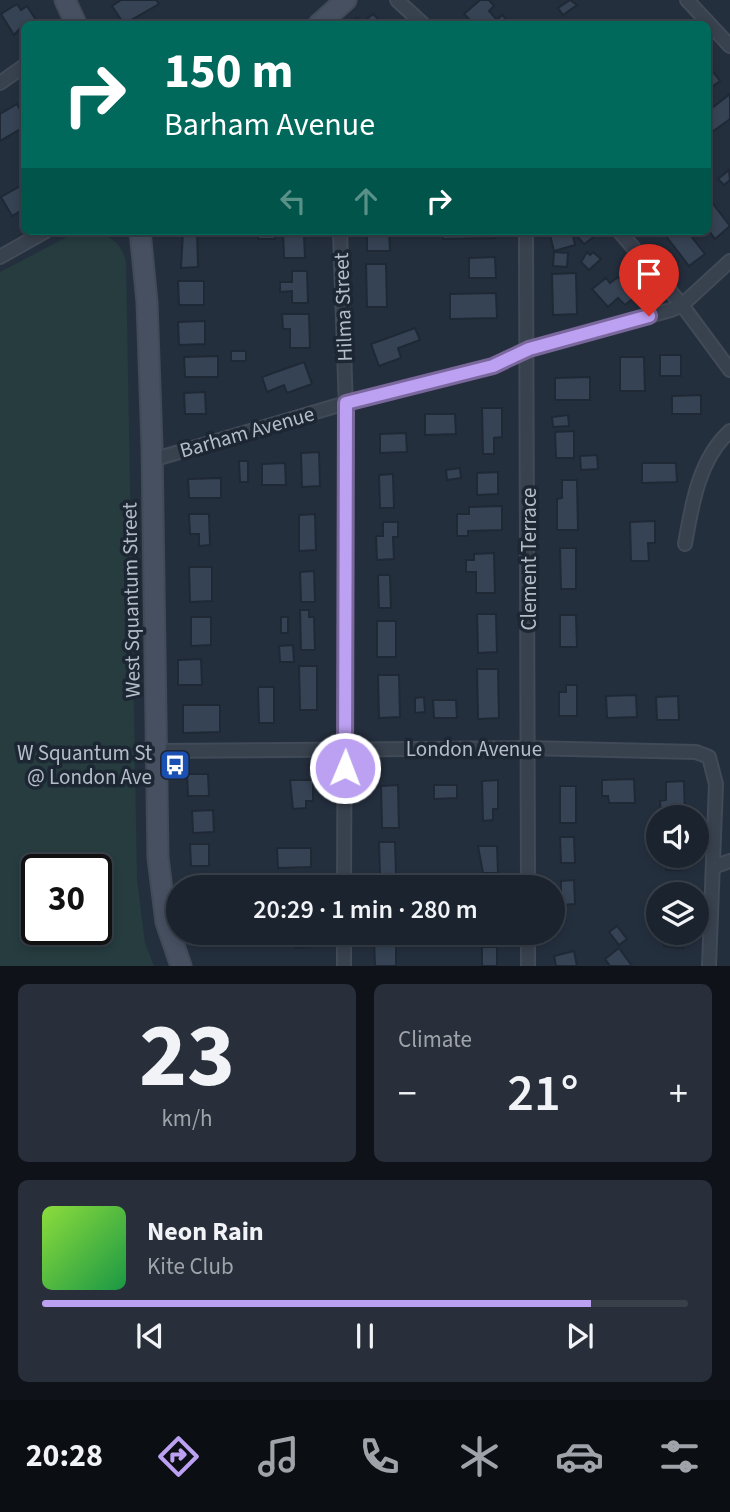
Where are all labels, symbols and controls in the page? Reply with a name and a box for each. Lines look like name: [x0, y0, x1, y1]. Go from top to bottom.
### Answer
text: 150 m: [164, 37, 293, 107]
icon: right: [49, 49, 140, 140]
text: Barham Avenue: [164, 102, 375, 148]
icon: left: [274, 182, 312, 220]
icon: ahead: [347, 182, 385, 220]
icon: right: [420, 182, 458, 220]
pin: [619, 244, 679, 316]
street label: Hilma Street: [326, 252, 360, 362]
icon: arrive: [630, 255, 668, 293]
street label: Barham Avenue: [176, 398, 318, 466]
street label: Clement Terrace: [514, 488, 544, 630]
street label: West Squantum Street: [114, 502, 148, 698]
position arrow: [308, 731, 382, 805]
street label: London Avenue: [406, 734, 542, 764]
place label: W Squantum St @ London Ave: [17, 738, 152, 792]
bus stop icon: W Squantum St @ London Ave: [158, 748, 192, 782]
map controls: [646, 805, 709, 945]
button: sound: [646, 805, 709, 868]
speed limit sign: 30: [21, 854, 112, 945]
button: layers: [646, 882, 709, 945]
text: 20:29 · 1 min · 280 m: [253, 891, 478, 928]
text: 23: [139, 992, 235, 1121]
text: Climate: [398, 1023, 472, 1056]
text: 21°: [507, 1057, 579, 1131]
text: −: [398, 1067, 417, 1121]
text: +: [669, 1067, 688, 1121]
text: km/h: [161, 1102, 213, 1135]
text: Neon Rain: [147, 1213, 264, 1250]
text: Kite Club: [147, 1250, 234, 1283]
icon: previous: [131, 1317, 169, 1355]
icon: pause: [346, 1317, 384, 1355]
icon: next: [561, 1317, 599, 1355]
icon: directions: [154, 1432, 203, 1481]
icon: music: [254, 1432, 303, 1481]
icon: phone: [355, 1432, 404, 1481]
icon: climate: [455, 1432, 504, 1481]
icon: car: [555, 1432, 604, 1481]
icon: filters: [655, 1432, 704, 1481]
text: 20:28: [26, 1433, 103, 1479]

